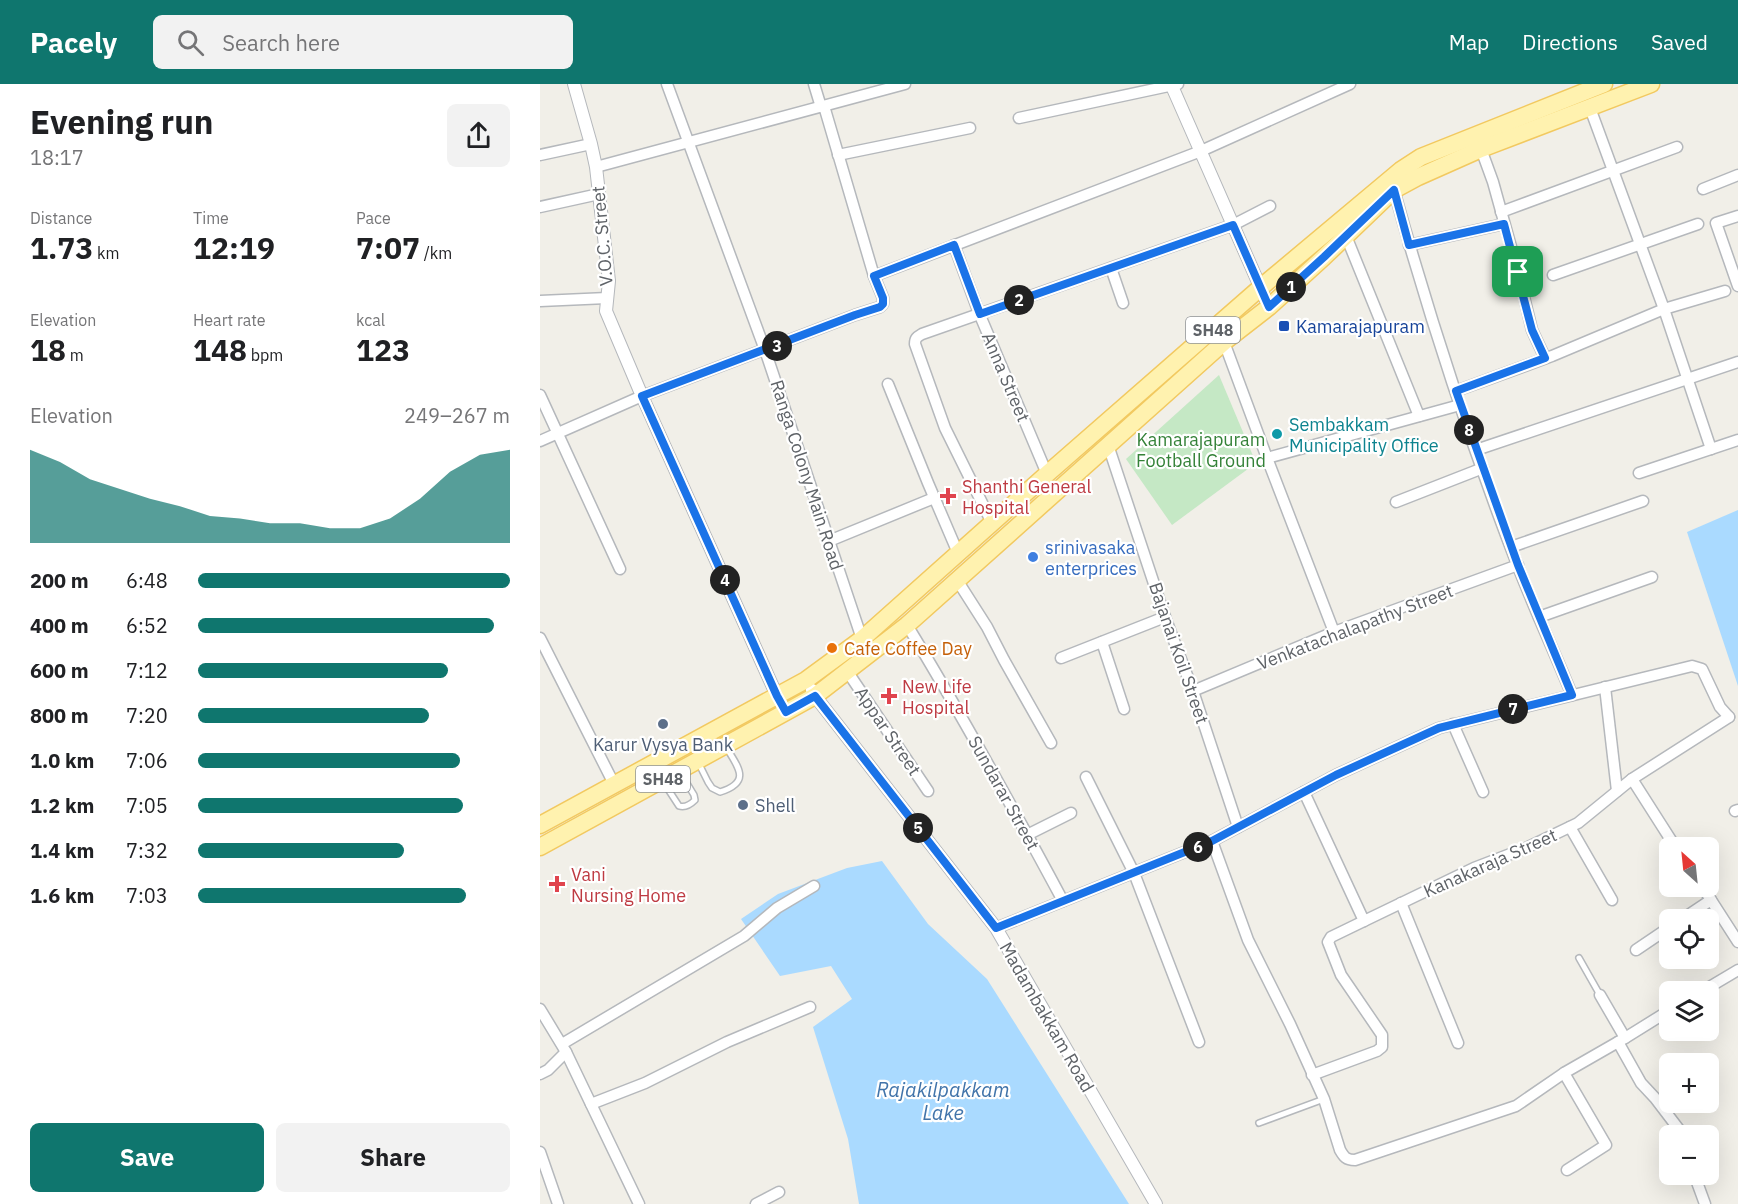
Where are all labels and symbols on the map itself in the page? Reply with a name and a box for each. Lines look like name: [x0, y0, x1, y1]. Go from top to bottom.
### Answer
street label: V.O.C. Street: [586, 185, 618, 287]
pin: [1492, 246, 1543, 297]
pin: 1: [1276, 272, 1306, 302]
pin: 2: [1004, 285, 1034, 315]
place label: Kamarajapuram: [1296, 315, 1425, 338]
road number: SH48: [1186, 317, 1240, 343]
marker: Kamarajapuram: [1277, 319, 1291, 333]
street label: Anna Street: [977, 329, 1035, 425]
pin: 3: [762, 331, 792, 361]
street label: Ranga Colony Main Road: [765, 377, 849, 573]
place label: Sembakkam Municipality Office: [1289, 413, 1439, 457]
pin: 8: [1454, 415, 1484, 445]
marker: Sembakkam Municipality Office: [1270, 427, 1284, 441]
park label: Kamarajapuram Football Ground: [1136, 428, 1266, 472]
place label: Shanthi General Hospital: [962, 475, 1091, 519]
marker: Shanthi General Hospital: [939, 487, 957, 505]
place label: srinivasaka enterprices: [1045, 536, 1137, 580]
marker: srinivasaka enterprices: [1026, 550, 1040, 564]
pin: 4: [710, 565, 740, 595]
street label: Bajanai Koil Street: [1144, 579, 1214, 727]
street label: Venkatachalapathy Street: [1254, 579, 1456, 675]
place label: Cafe Coffee Day: [844, 637, 972, 660]
marker: Cafe Coffee Day: [825, 641, 839, 655]
place label: New Life Hospital: [902, 675, 972, 719]
street label: Appar Street: [850, 682, 926, 780]
marker: New Life Hospital: [880, 687, 898, 705]
pin: 7: [1498, 694, 1528, 724]
marker: Karur Vysya Bank: [656, 717, 670, 731]
street label: Sundarar Street: [963, 732, 1045, 854]
place label: Karur Vysya Bank: [593, 733, 734, 756]
road number: SH48: [636, 766, 690, 792]
place label: Shell: [755, 794, 795, 817]
marker: Shell: [736, 798, 750, 812]
pin: 5: [903, 813, 933, 843]
street label: Kanakaraja Street: [1420, 823, 1560, 903]
pin: 6: [1183, 832, 1213, 862]
north arrow: [1659, 837, 1719, 897]
place label: Vani Nursing Home: [571, 863, 686, 907]
marker: Vani Nursing Home: [548, 875, 566, 893]
street label: Madambakkam Road: [995, 938, 1099, 1096]
water label: Rajakilpakkam Lake: [876, 1076, 1010, 1126]

